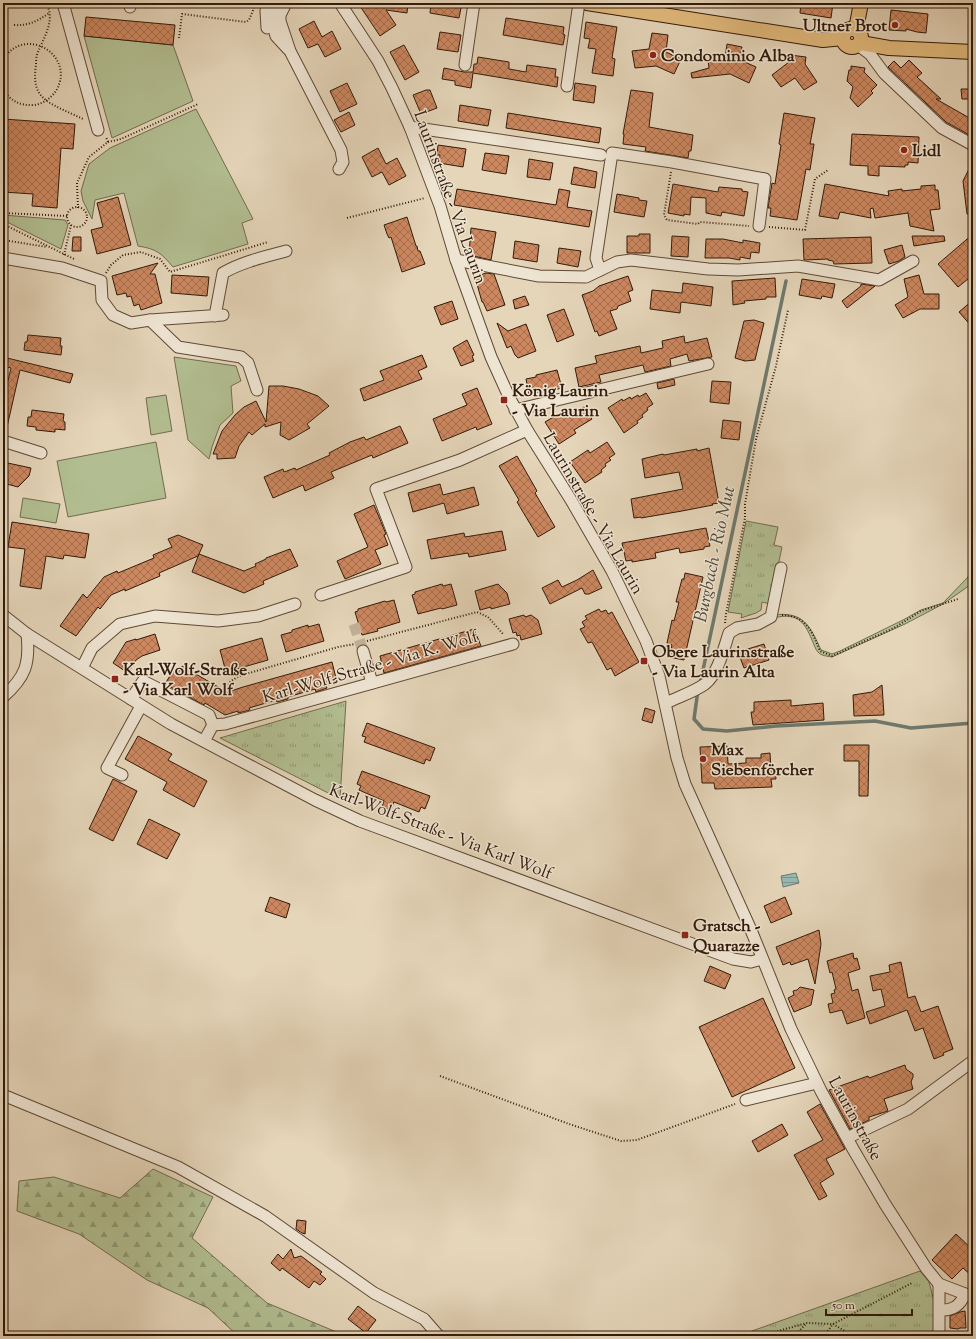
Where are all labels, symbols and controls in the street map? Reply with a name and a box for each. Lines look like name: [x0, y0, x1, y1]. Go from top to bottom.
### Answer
place label: Ultner Brot: [803, 15, 887, 39]
marker: Ultner Brot: [890, 20, 900, 30]
place label: Condominio Alba: [661, 45, 795, 69]
marker: Condominio Alba: [648, 50, 658, 60]
street label: Laurinstraße - Via Laurin: [406, 107, 492, 288]
place label: Lidl: [912, 140, 942, 164]
marker: Lidl: [899, 145, 909, 155]
place label: König Laurin - Via Laurin: [512, 380, 609, 424]
marker: König Laurin - Via Laurin: [499, 395, 509, 405]
street label: Laurinstraße - Via Laurin: [536, 429, 649, 599]
water label: Burgbach - Rio Mut: [689, 483, 743, 625]
street label: Karl-Wolf-Straße - Via K. Wolf: [260, 625, 482, 710]
place label: Obere Laurinstraße - Via Laurin Alta: [652, 641, 794, 685]
marker: Obere Laurinstraße - Via Laurin Alta: [639, 656, 649, 666]
place label: Karl-Wolf-Straße - Via Karl Wolf: [123, 659, 247, 703]
marker: Karl-Wolf-Straße - Via Karl Wolf: [110, 674, 120, 684]
place label: Max Siebenförcher: [711, 739, 814, 783]
marker: Max Siebenförcher: [698, 754, 708, 764]
street label: Karl-Wolf-Straße - Via Karl Wolf: [325, 779, 557, 887]
place label: Gratsch - Quarazze: [693, 915, 761, 959]
marker: Gratsch - Quarazze: [680, 930, 690, 940]
street label: Laurinstraße: [821, 1073, 887, 1165]
scale bar: [826, 1291, 912, 1317]
text: 50 m: [831, 1297, 855, 1315]

